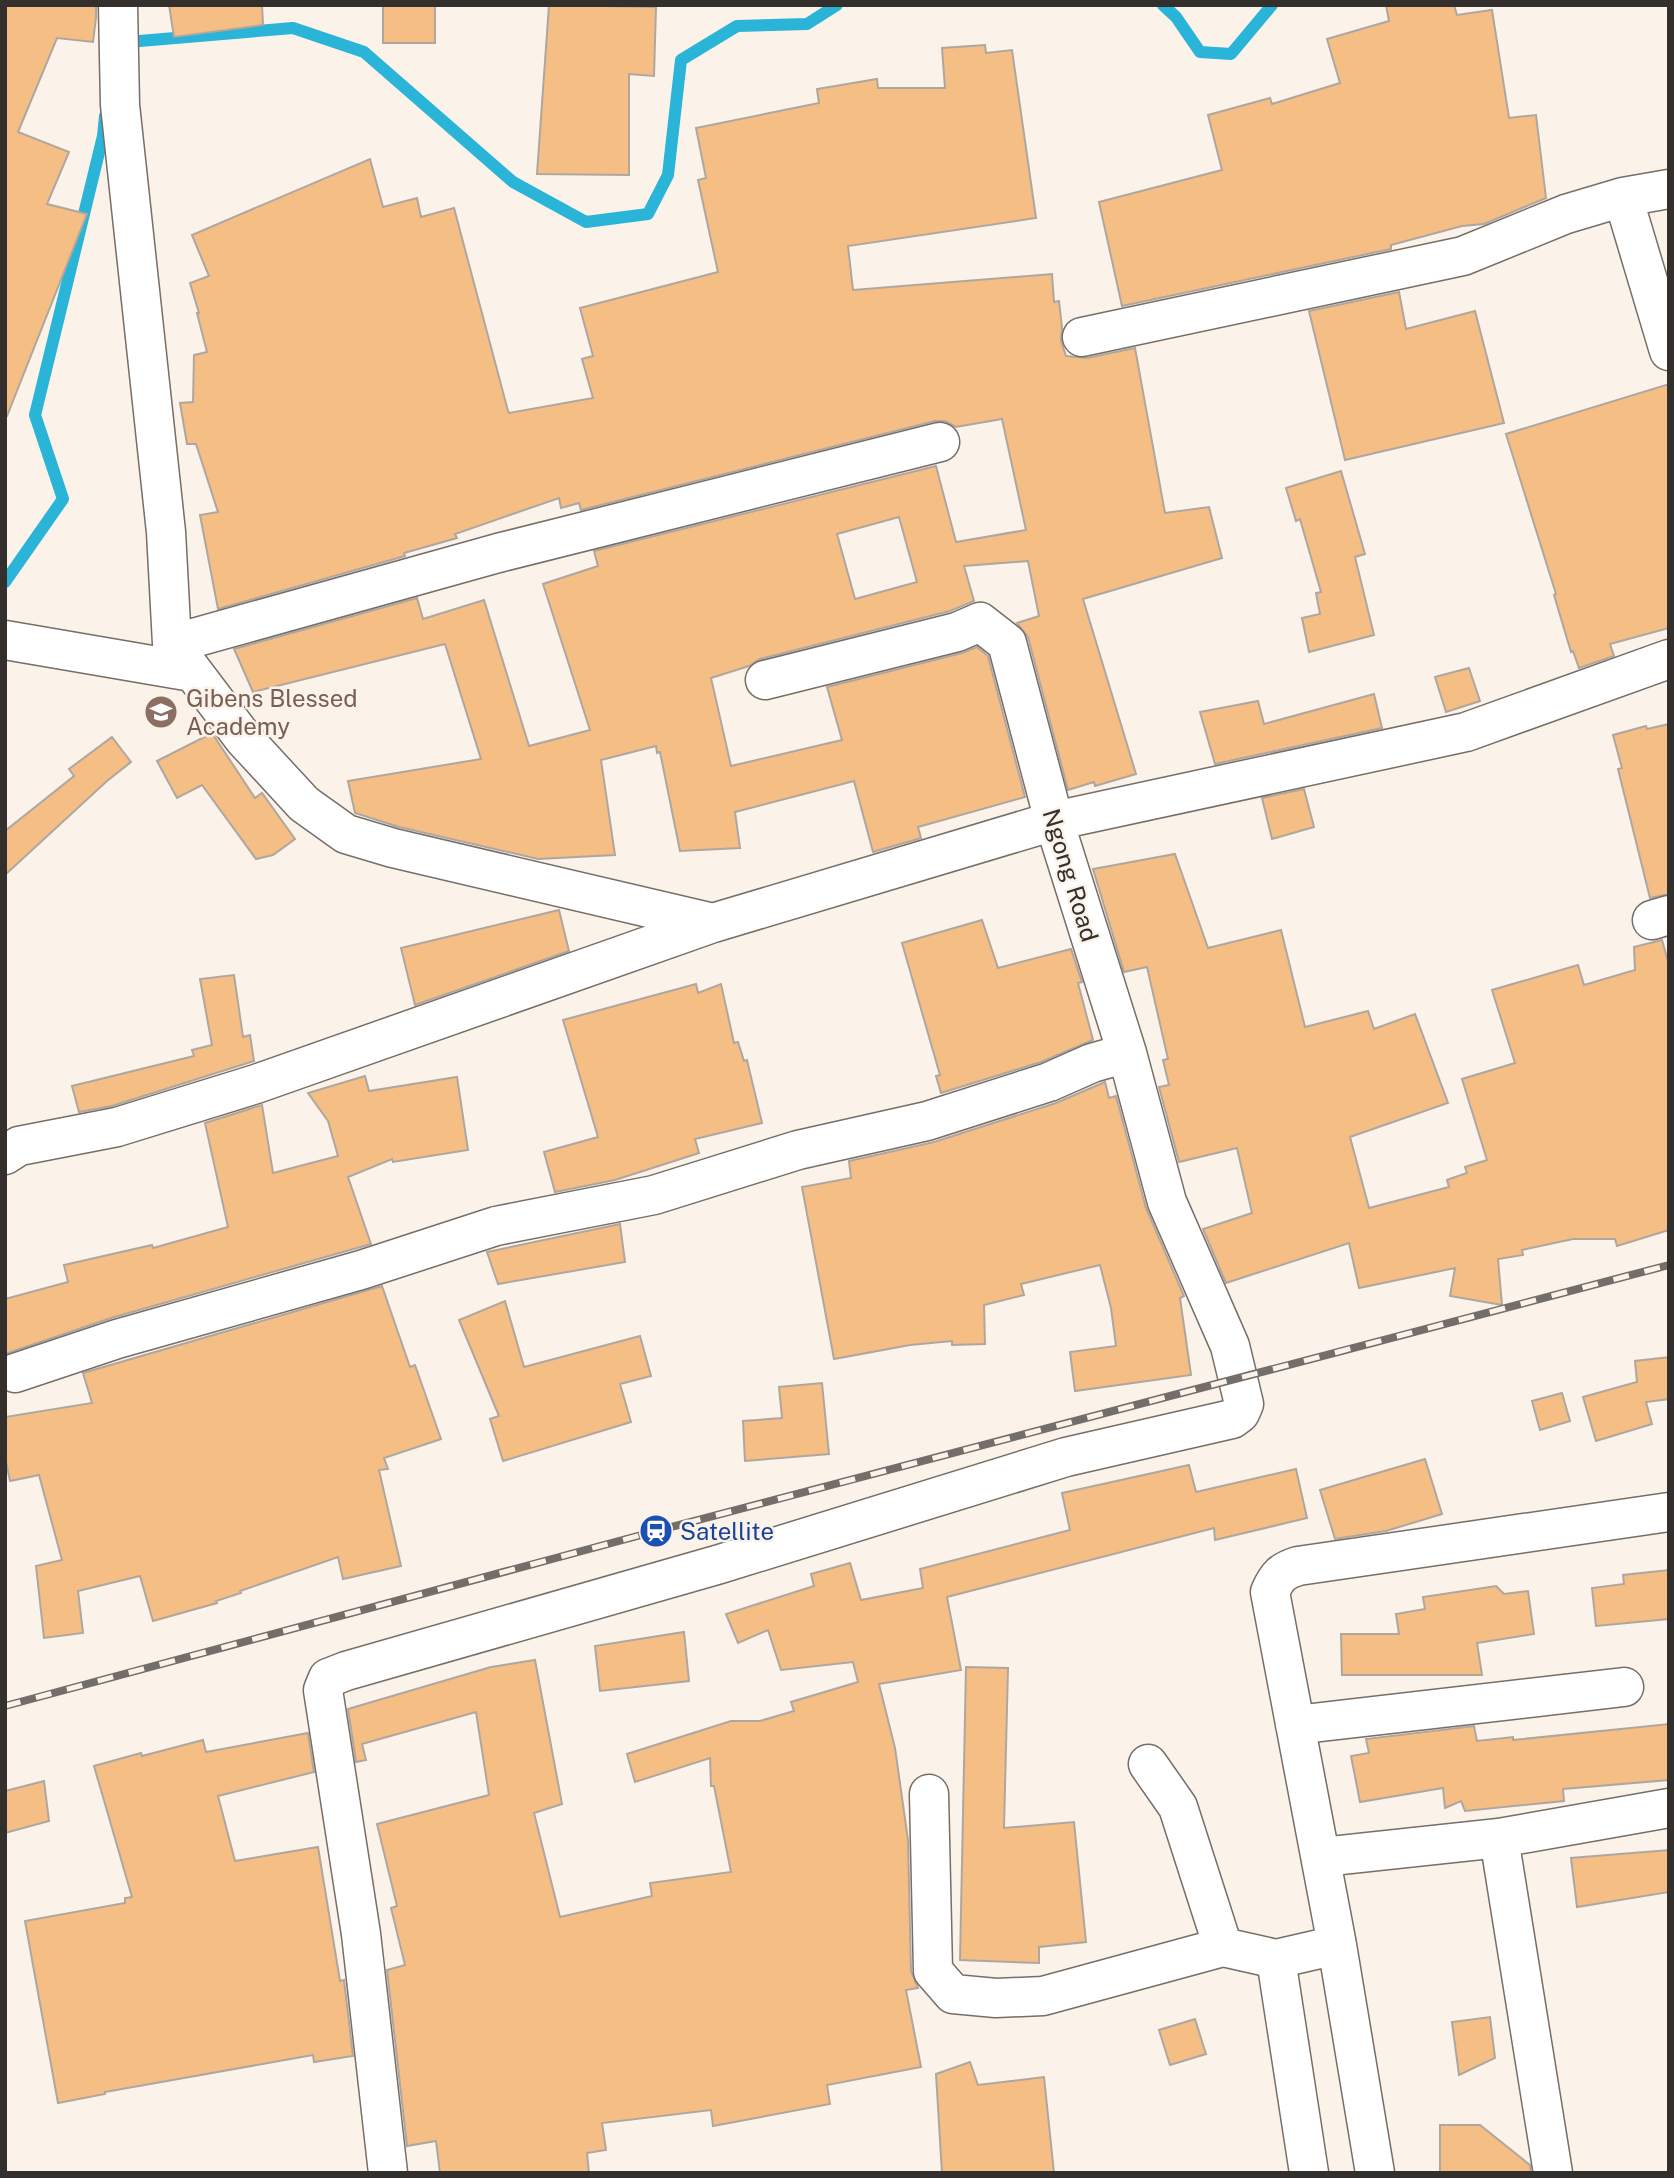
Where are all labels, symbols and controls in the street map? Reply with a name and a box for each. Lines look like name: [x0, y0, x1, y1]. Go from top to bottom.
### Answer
place label: Gibens Blessed Academy: [186, 684, 358, 740]
school or university icon: Gibens Blessed Academy: [142, 693, 180, 731]
street label: Ngong Road: [1038, 805, 1104, 945]
station icon: Satellite: [637, 1512, 675, 1550]
place label: Satellite: [680, 1517, 774, 1545]

